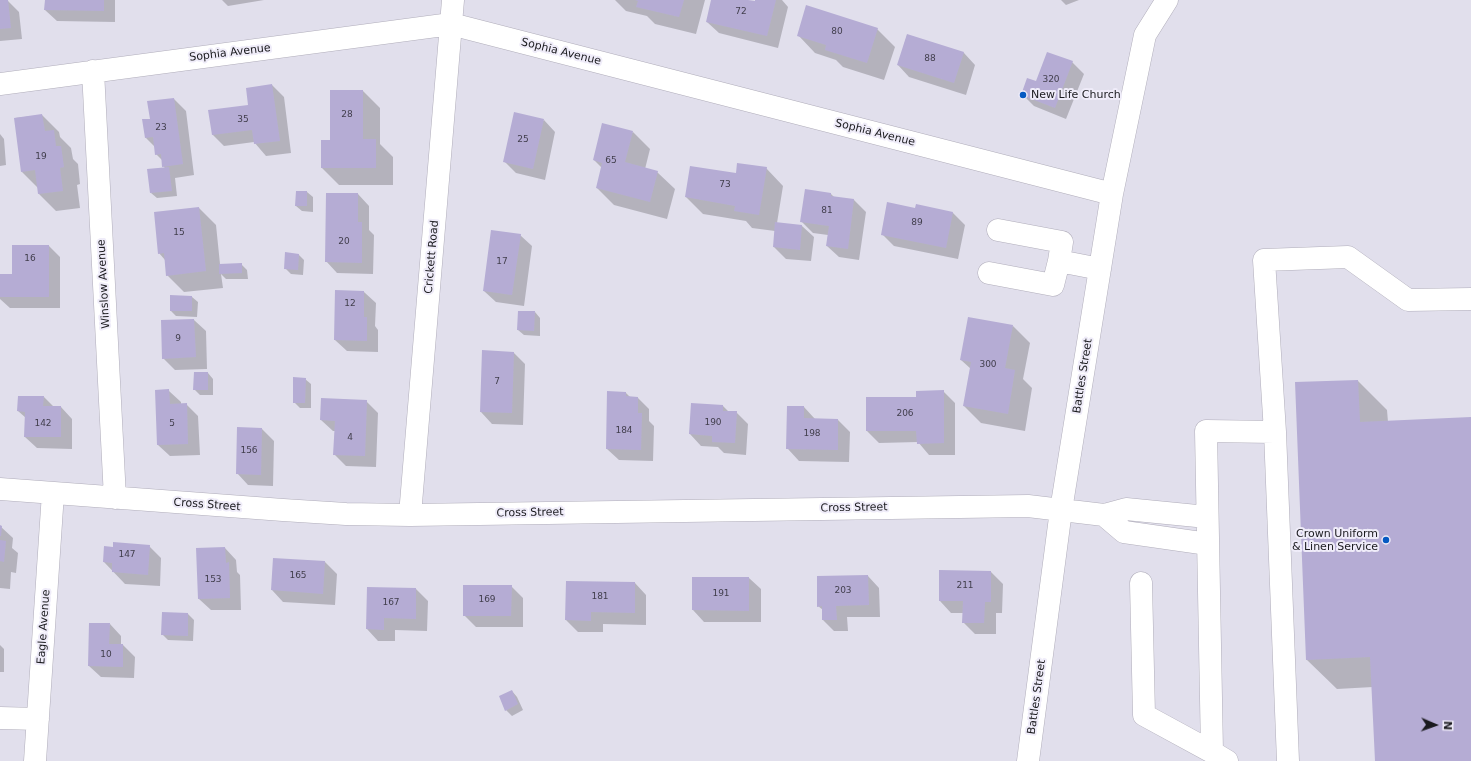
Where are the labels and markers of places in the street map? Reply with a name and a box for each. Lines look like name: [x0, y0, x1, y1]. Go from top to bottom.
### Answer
place label: New Life Church: [1031, 88, 1121, 102]
marker: New Life Church: [1018, 90, 1028, 100]
place label: Crown Uniform & Linen Service: [1292, 527, 1378, 553]
marker: Crown Uniform & Linen Service: [1381, 535, 1391, 545]

